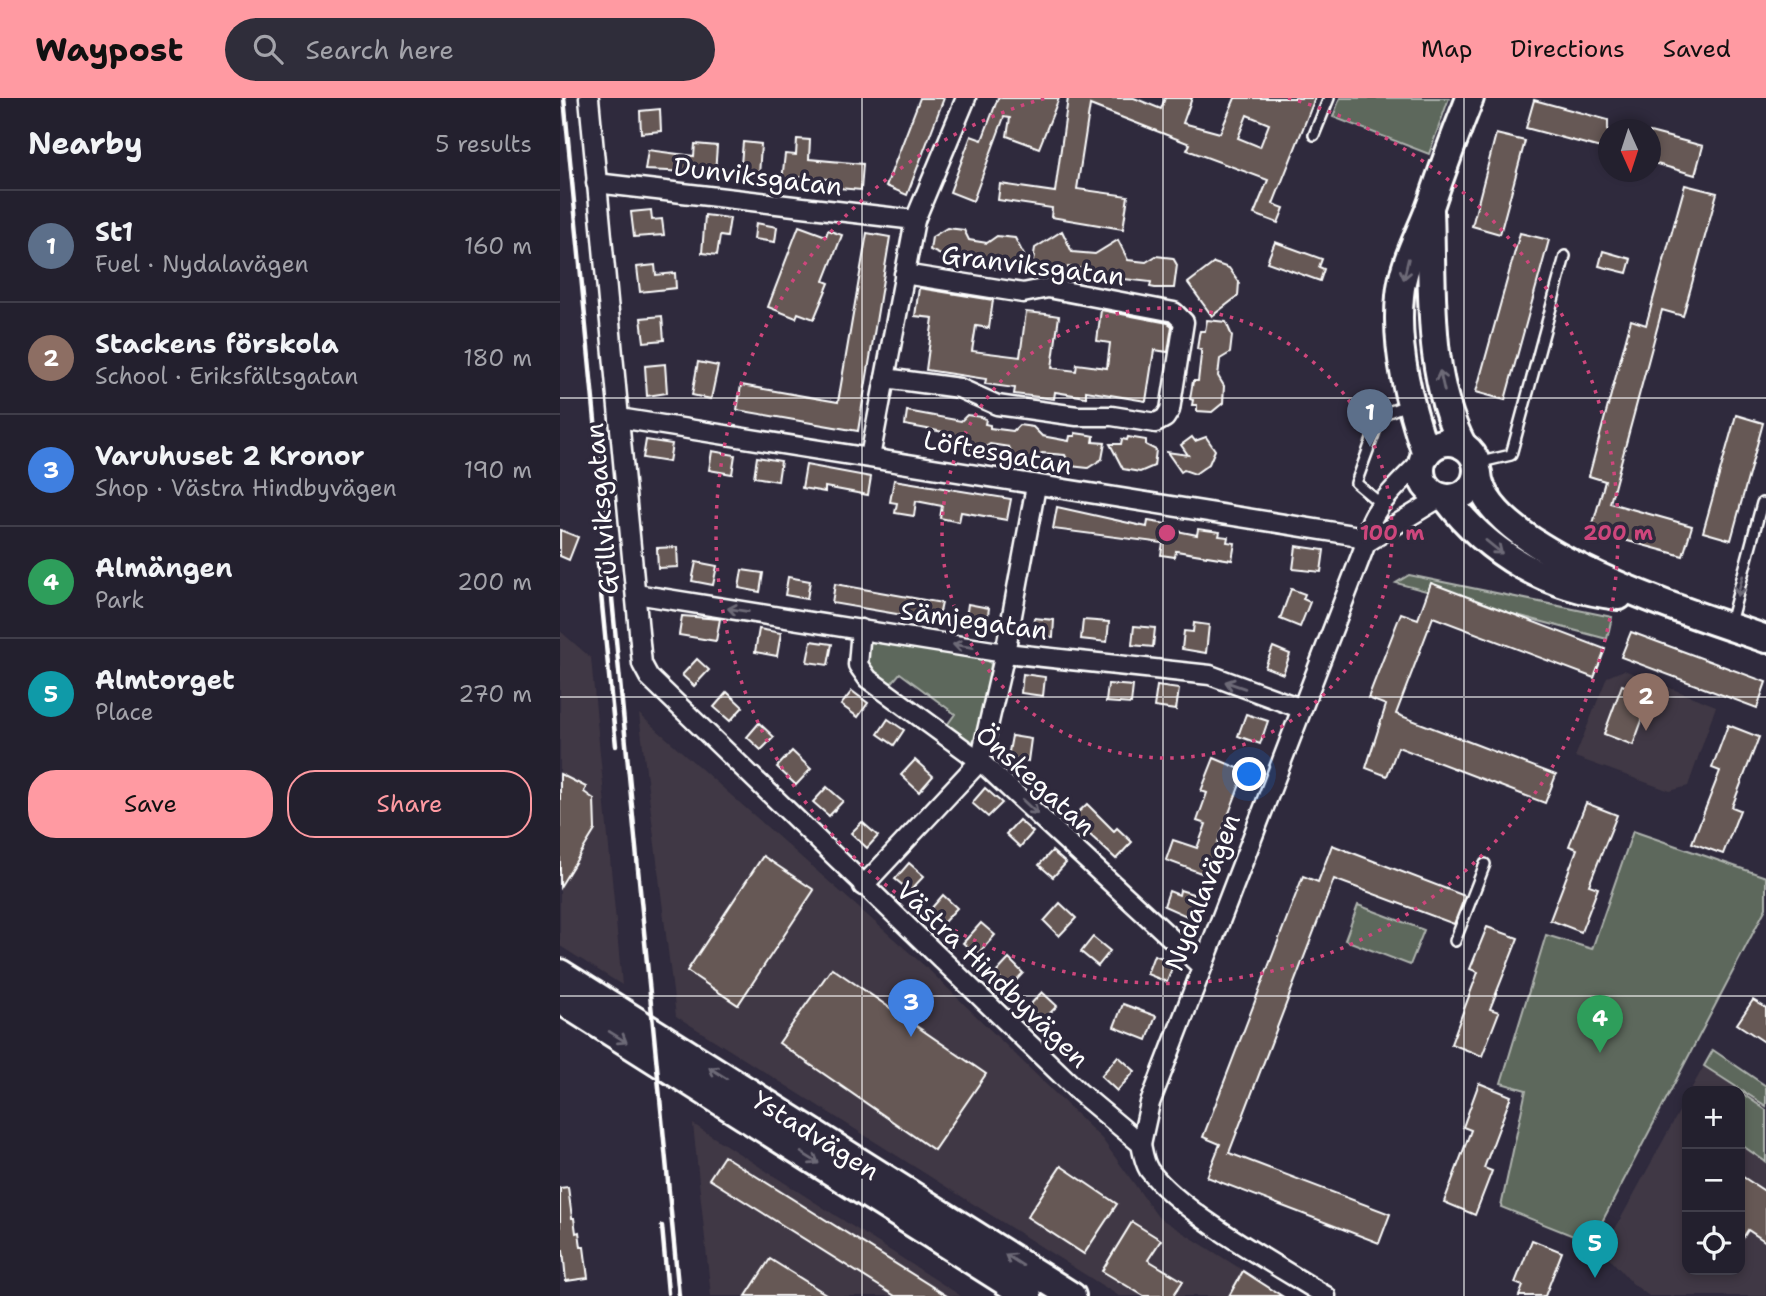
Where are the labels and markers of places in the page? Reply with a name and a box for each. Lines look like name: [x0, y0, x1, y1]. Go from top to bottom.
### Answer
pin: 1: [1347, 389, 1393, 447]
centre of rings: [1155, 521, 1179, 545]
pin: 2: [1623, 673, 1669, 731]
pin: 3: [888, 979, 934, 1037]
pin: 4: [1577, 995, 1623, 1053]
pin: 5: [1572, 1220, 1618, 1278]

